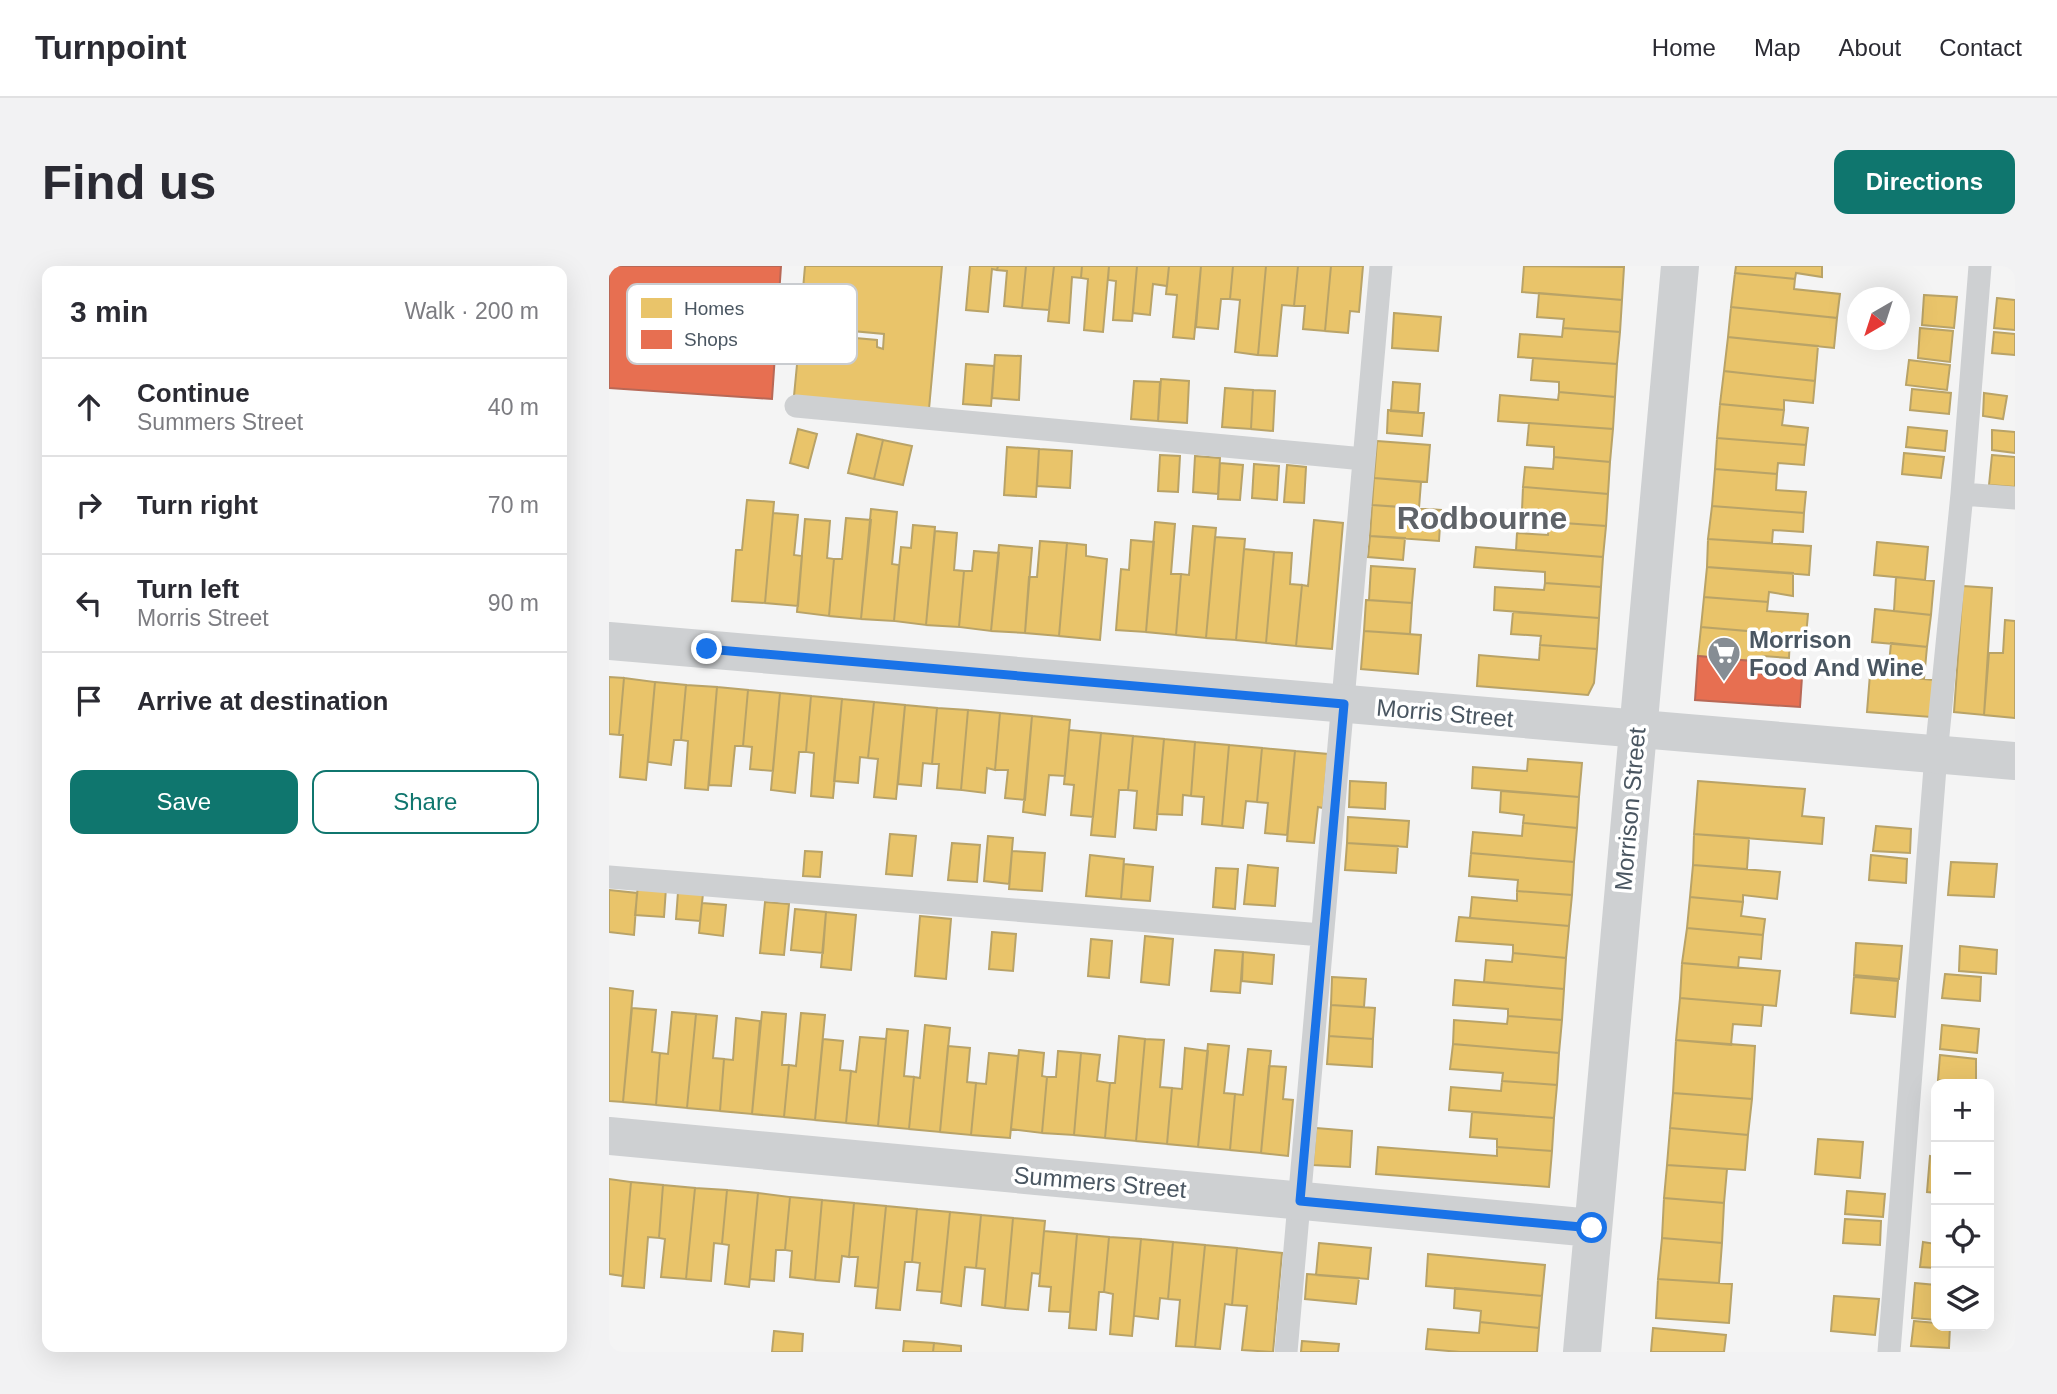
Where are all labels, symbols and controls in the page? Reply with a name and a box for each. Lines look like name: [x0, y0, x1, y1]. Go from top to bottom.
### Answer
text: Turnpoint: [35, 29, 187, 66]
text: Home: [1652, 34, 1716, 61]
text: Map: [1754, 34, 1801, 61]
text: About: [1839, 34, 1901, 61]
text: Contact: [1939, 34, 2022, 61]
button: Directions: [1834, 150, 2015, 214]
text: Find us: [42, 155, 216, 209]
legend: [627, 284, 857, 364]
north arrow: [1847, 287, 1910, 350]
text: 3 min: [70, 295, 148, 328]
text: Walk · 200 m: [404, 298, 539, 324]
text: Homes: [684, 298, 744, 319]
text: Shops: [684, 329, 738, 350]
text: Continue: [137, 378, 250, 408]
icon: ahead: [70, 388, 108, 426]
text: 40 m: [488, 394, 539, 420]
text: Summers Street: [137, 409, 303, 435]
icon: right: [70, 486, 108, 524]
text: Turn right: [137, 490, 258, 520]
text: 70 m: [488, 492, 539, 518]
district label: Rodbourne: [1397, 500, 1567, 536]
text: Turn left: [137, 574, 239, 604]
icon: left: [70, 584, 108, 622]
text: 90 m: [488, 590, 539, 616]
text: Morris Street: [137, 605, 269, 631]
place label: Morrison Food And Wine: [1749, 626, 1924, 681]
route end: [691, 633, 722, 664]
supermarket icon: Morrison Food And Wine: [1705, 634, 1743, 683]
icon: arrive: [70, 682, 108, 720]
text: Arrive at destination: [137, 686, 388, 716]
street label: Morris Street: [1375, 694, 1515, 732]
street label: Morrison Street: [1609, 726, 1651, 892]
button: Save: [70, 770, 298, 834]
button: Share: [312, 770, 539, 834]
map controls: [1931, 1079, 1994, 1331]
button: +: [1931, 1079, 1994, 1142]
button: −: [1931, 1142, 1994, 1205]
street label: Summers Street: [1012, 1161, 1188, 1203]
button: locate: [1931, 1205, 1994, 1268]
route start: [1576, 1212, 1607, 1243]
button: layers: [1931, 1268, 1994, 1331]

